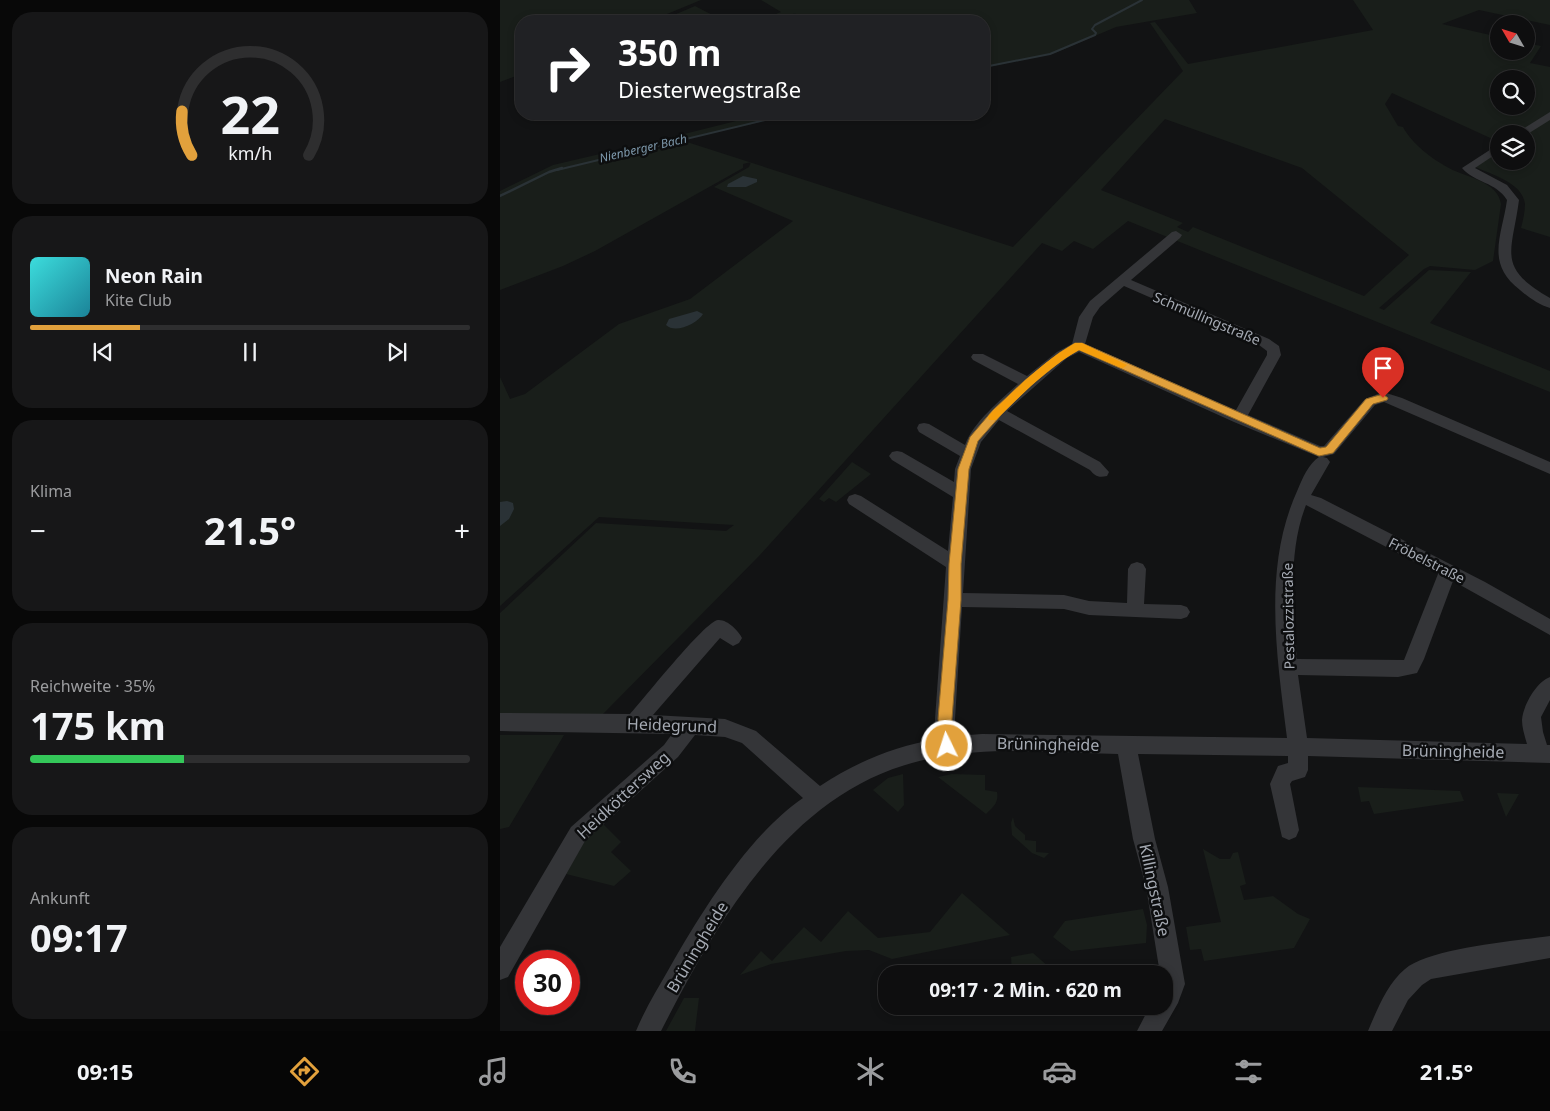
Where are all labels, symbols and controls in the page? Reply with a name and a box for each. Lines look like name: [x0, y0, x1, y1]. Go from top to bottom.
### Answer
north arrow: [1490, 15, 1535, 60]
map controls: [1490, 15, 1535, 170]
text: 350 m: [618, 29, 721, 76]
icon: right: [535, 35, 600, 100]
button: search: [1490, 70, 1535, 115]
text: Diesterwegstraße: [618, 74, 801, 104]
text: 22: [220, 78, 280, 149]
button: layers: [1490, 125, 1535, 170]
water label: Nienberger Bach: [598, 130, 688, 166]
text: km/h: [228, 141, 272, 165]
text: Neon Rain: [105, 263, 203, 289]
street label: Schmüllingstraße: [1150, 287, 1264, 349]
text: Kite Club: [105, 289, 172, 311]
icon: previous: [89, 338, 117, 366]
icon: pause: [236, 338, 264, 366]
icon: next: [383, 338, 411, 366]
pin: [1362, 347, 1404, 398]
icon: arrive: [1369, 354, 1397, 382]
text: Klima: [30, 480, 72, 502]
text: 21.5°: [204, 504, 296, 556]
text: −: [30, 511, 46, 549]
text: +: [454, 511, 470, 549]
street label: Fröbelstraße: [1386, 533, 1468, 587]
street label: Pestalozzistraße: [1278, 562, 1298, 669]
text: Reichweite · 35%: [30, 675, 155, 697]
text: 175 km: [30, 699, 166, 751]
street label: Heidegrund: [627, 712, 717, 738]
position arrow: [920, 719, 972, 771]
street label: Brüningheide: [997, 732, 1099, 756]
street label: Brüningheide: [1402, 739, 1504, 763]
street label: Heidköttersweg: [572, 746, 674, 844]
street label: Killingstraße: [1134, 842, 1176, 938]
text: Ankunft: [30, 887, 90, 909]
street label: Brüningheide: [661, 897, 733, 997]
text: 09:17: [30, 911, 128, 963]
speed limit sign: 30: [515, 950, 580, 1015]
text: 09:17 · 2 Min. · 620 m: [929, 977, 1122, 1003]
icon: directions: [287, 1054, 322, 1089]
icon: music: [476, 1054, 511, 1089]
icon: phone: [665, 1054, 700, 1089]
icon: climate: [853, 1054, 888, 1089]
icon: car: [1042, 1054, 1077, 1089]
icon: filters: [1231, 1054, 1266, 1089]
text: 09:15: [77, 1056, 133, 1086]
text: 21.5°: [1420, 1056, 1473, 1086]

